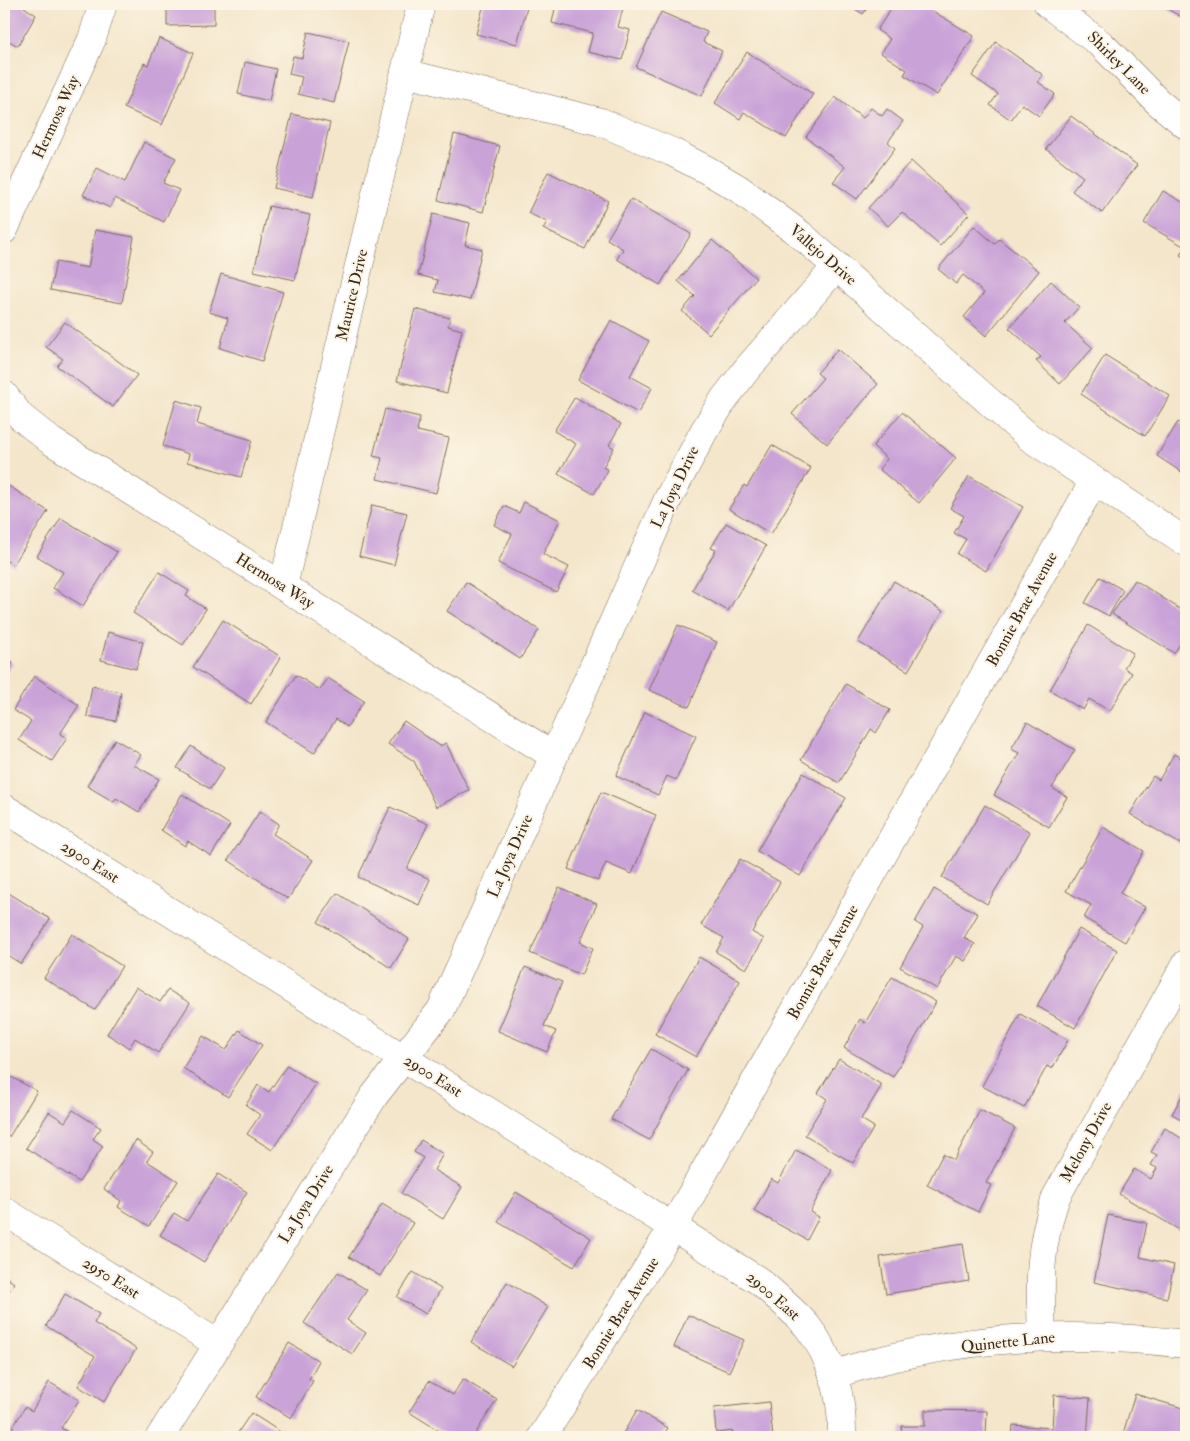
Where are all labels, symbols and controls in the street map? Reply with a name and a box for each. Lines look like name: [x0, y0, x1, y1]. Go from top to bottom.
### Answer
street label: Shirley Lane: [1083, 27, 1155, 99]
street label: Hermosa Way: [28, 71, 84, 162]
street label: Vallejo Drive: [785, 220, 861, 290]
street label: Maurice Drive: [332, 247, 372, 343]
street label: La Joya Drive: [647, 442, 705, 532]
street label: Bonnie Brae Avenue: [982, 548, 1062, 670]
street label: Hermosa Way: [232, 549, 319, 614]
street label: La Joya Drive: [483, 811, 538, 901]
street label: 2900 East: [57, 836, 123, 888]
street label: Bonnie Brae Avenue: [783, 901, 863, 1023]
street label: 2900 East: [400, 1050, 466, 1102]
street label: Melony Drive: [1056, 1098, 1116, 1186]
street label: La Joya Drive: [274, 1161, 339, 1248]
street label: 2950 East: [79, 1253, 143, 1303]
street label: Bonnie Brae Avenue: [579, 1253, 664, 1373]
street label: 2900 East: [742, 1267, 804, 1325]
street label: Quinette Lane: [960, 1327, 1056, 1357]

